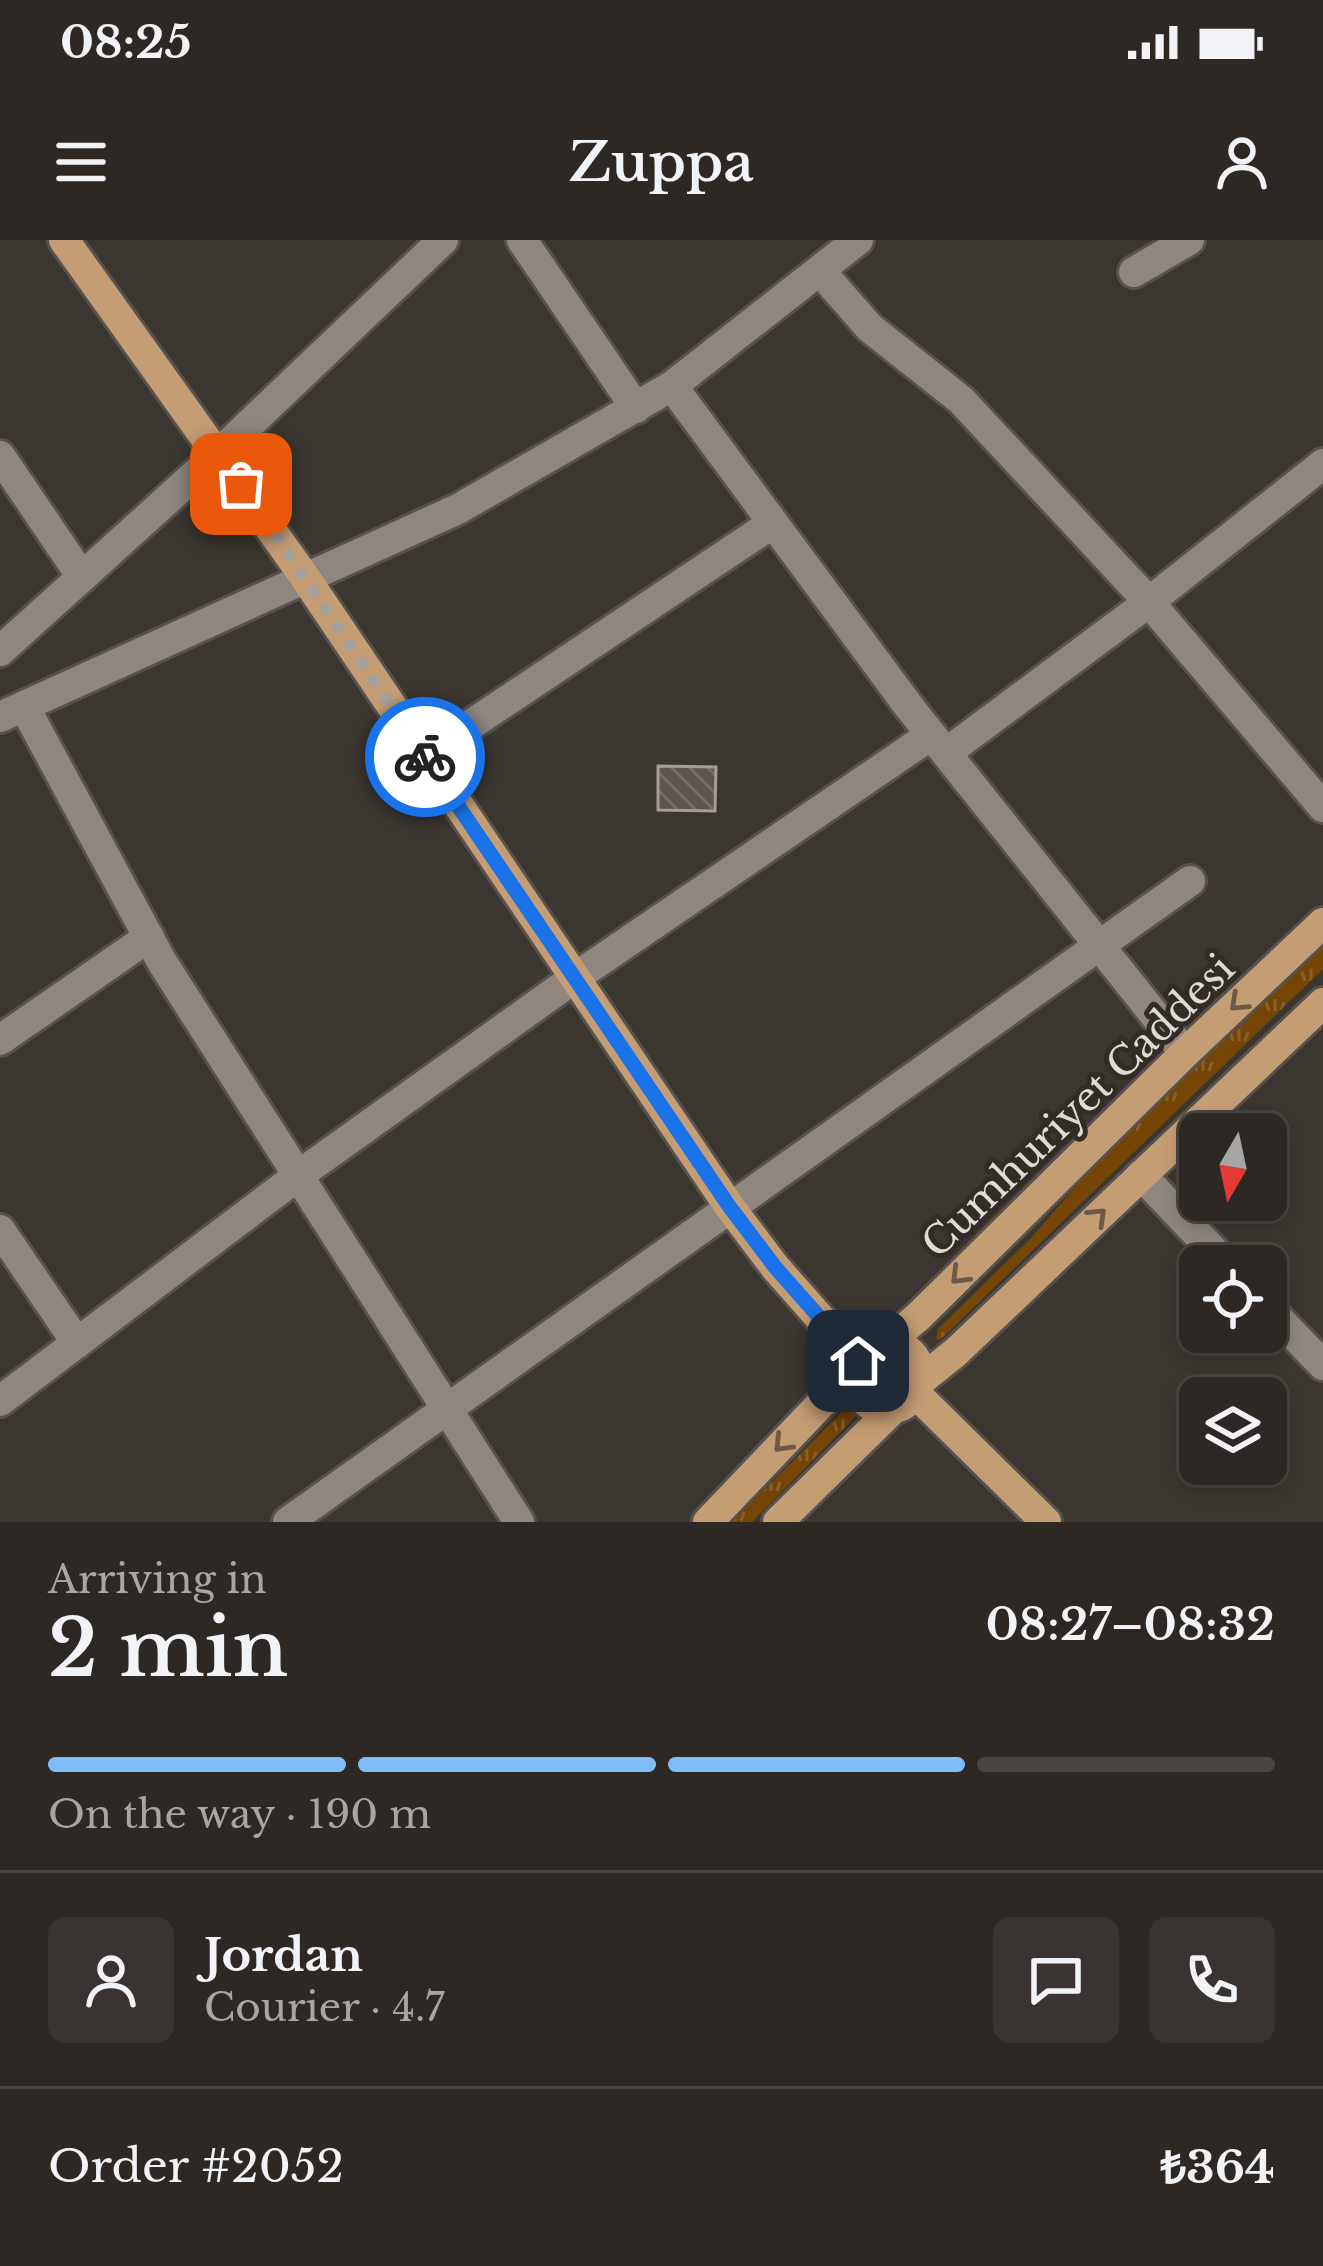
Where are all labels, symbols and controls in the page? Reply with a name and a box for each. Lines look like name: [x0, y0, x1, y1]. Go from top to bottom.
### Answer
text: 08:25: [60, 14, 191, 70]
icon: menu: [48, 129, 114, 195]
text: Zuppa: [569, 129, 754, 196]
icon: person: [1209, 129, 1275, 195]
pin: [190, 433, 292, 535]
icon: bag: [208, 451, 274, 517]
courier: [365, 697, 485, 817]
icon: bike: [392, 724, 458, 790]
street label: Cumhuriyet Caddesi: [912, 944, 1244, 1268]
one-way arrow: [1230, 989, 1251, 1011]
north arrow: [1179, 1113, 1287, 1221]
map controls: [1179, 1113, 1287, 1485]
one-way arrow: [1085, 1209, 1106, 1231]
button: locate: [1179, 1245, 1287, 1353]
one-way arrow: [951, 1262, 973, 1284]
pin: [807, 1310, 909, 1412]
icon: home: [825, 1328, 891, 1394]
button: layers: [1179, 1377, 1287, 1485]
one-way arrow: [775, 1431, 797, 1452]
text: Arriving in: [48, 1555, 267, 1604]
text: 08:27–08:32: [985, 1596, 1275, 1652]
text: 2 min: [48, 1600, 288, 1697]
text: On the way · 190 m: [48, 1790, 431, 1839]
button: person: [48, 1917, 174, 2043]
button: chat: [993, 1917, 1119, 2043]
button: phone: [1149, 1917, 1275, 2043]
text: Jordan: [204, 1927, 363, 1983]
text: Courier · 4.7: [204, 1983, 445, 2032]
text: Order #2052: [48, 2138, 344, 2194]
text: ₺364: [1160, 2139, 1275, 2195]

